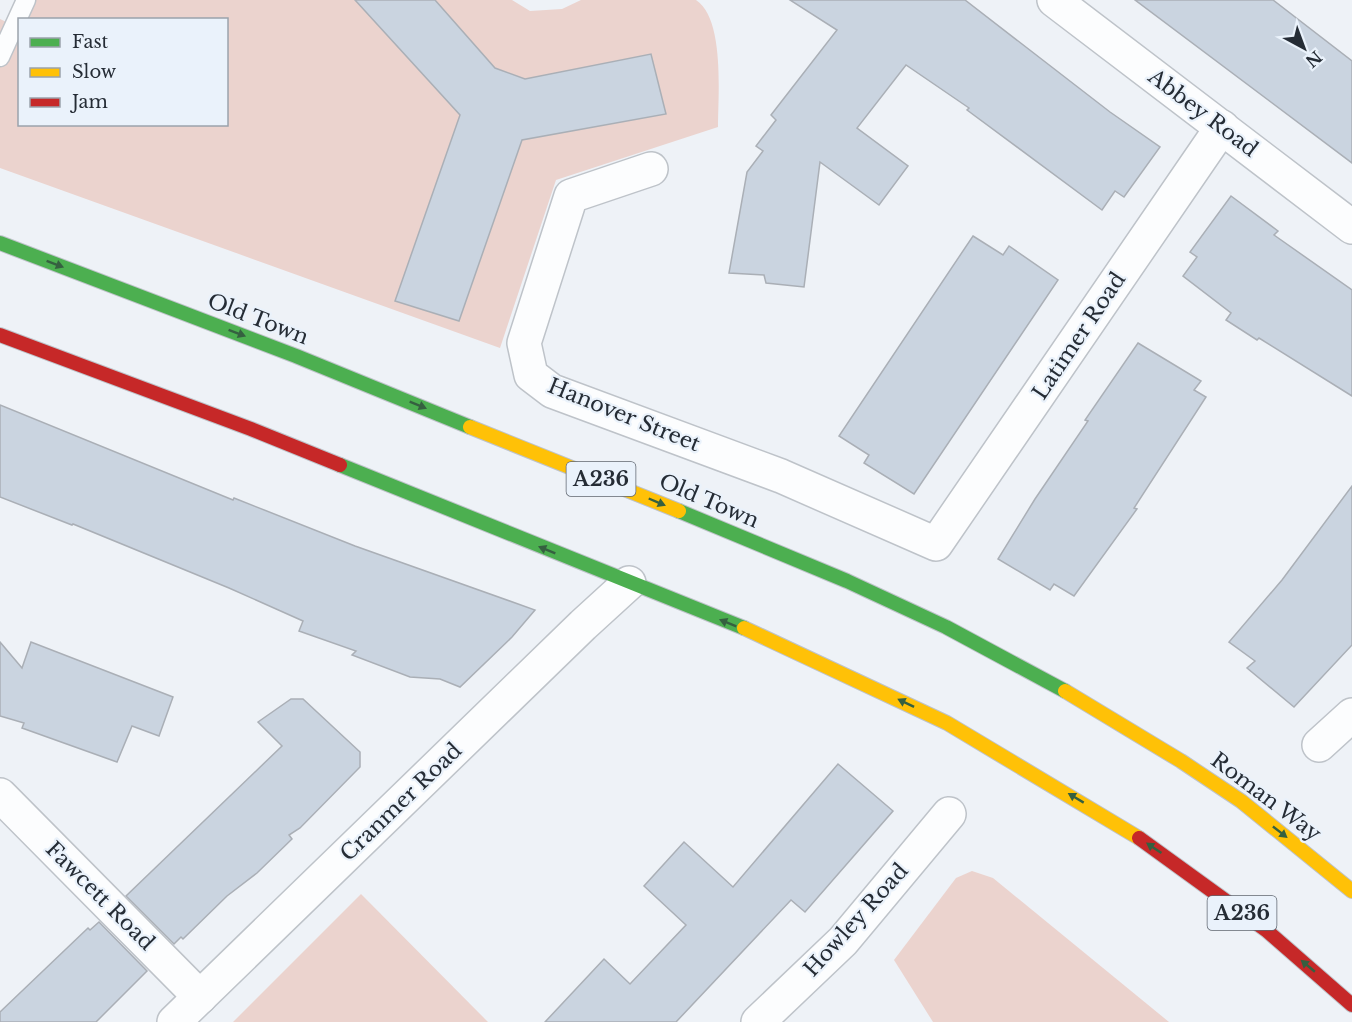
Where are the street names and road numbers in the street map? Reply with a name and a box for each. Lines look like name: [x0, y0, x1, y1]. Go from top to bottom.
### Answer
street label: Abbey Road: [1142, 63, 1263, 163]
street label: Latimer Road: [1027, 267, 1131, 405]
street label: Old Town: [204, 288, 312, 350]
street label: Hanover Street: [544, 373, 704, 457]
road number: A236: [566, 462, 636, 496]
street label: Old Town: [655, 468, 763, 534]
street label: Cranmer Road: [335, 737, 467, 867]
street label: Roman Way: [1206, 747, 1327, 847]
street label: Fawcett Road: [40, 836, 160, 956]
street label: Howley Road: [798, 858, 914, 982]
road number: A236: [1208, 896, 1276, 930]

